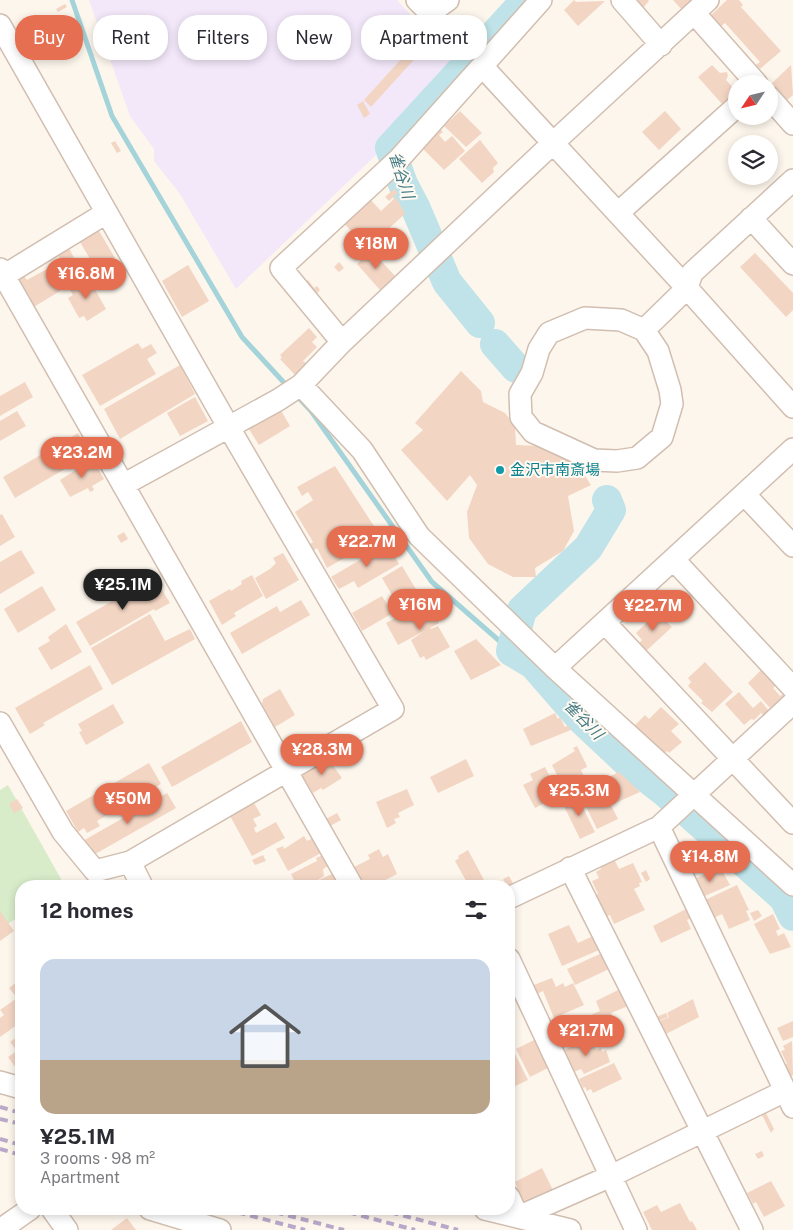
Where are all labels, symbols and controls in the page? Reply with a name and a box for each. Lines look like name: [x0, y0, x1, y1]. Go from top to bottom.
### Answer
chip: Buy: [15, 15, 83, 60]
chip: Rent: [93, 15, 168, 60]
chip: Filters: [178, 15, 267, 60]
chip: New: [277, 15, 351, 60]
chip: Apartment: [361, 15, 487, 60]
north arrow: [728, 75, 778, 125]
map controls: [728, 75, 778, 185]
button: layers: [728, 135, 778, 185]
water label: 雀谷川: [385, 149, 419, 203]
pin: ¥18M: [346, 228, 406, 270]
text: ¥18M: [355, 234, 397, 253]
pin: ¥16.8M: [45, 258, 127, 300]
text: ¥16.8M: [57, 264, 115, 283]
pin: ¥23.2M: [41, 436, 123, 479]
text: ¥23.2M: [52, 443, 112, 462]
place label: 金沢市南斎場: [510, 461, 600, 478]
marker: 金沢市南斎場: [494, 464, 506, 476]
pin: ¥22.7M: [326, 526, 408, 568]
text: ¥22.7M: [338, 532, 396, 551]
pin: ¥25.1M: [82, 568, 164, 611]
text: ¥25.1M: [94, 575, 152, 594]
pin: ¥16M: [390, 588, 450, 631]
pin: ¥22.7M: [612, 590, 694, 632]
text: ¥16M: [399, 595, 441, 614]
text: ¥22.7M: [624, 596, 682, 615]
water label: 雀谷川: [560, 695, 609, 745]
pin: ¥28.3M: [281, 734, 363, 776]
text: ¥28.3M: [291, 740, 353, 759]
pin: ¥25.3M: [538, 774, 620, 817]
text: ¥25.3M: [548, 781, 610, 800]
pin: ¥50M: [98, 782, 158, 825]
text: ¥50M: [105, 789, 151, 808]
pin: ¥14.8M: [669, 840, 751, 883]
text: ¥14.8M: [681, 847, 739, 866]
icon: filters: [462, 896, 490, 924]
text: 12 homes: [40, 898, 134, 923]
icon: home: [220, 991, 310, 1081]
pin: ¥21.7M: [545, 1014, 627, 1057]
text: ¥21.7M: [558, 1021, 614, 1040]
text: ¥25.1M: [40, 1124, 115, 1149]
text: 3 rooms · 98 m²: [40, 1149, 155, 1168]
text: Apartment: [40, 1168, 120, 1187]

